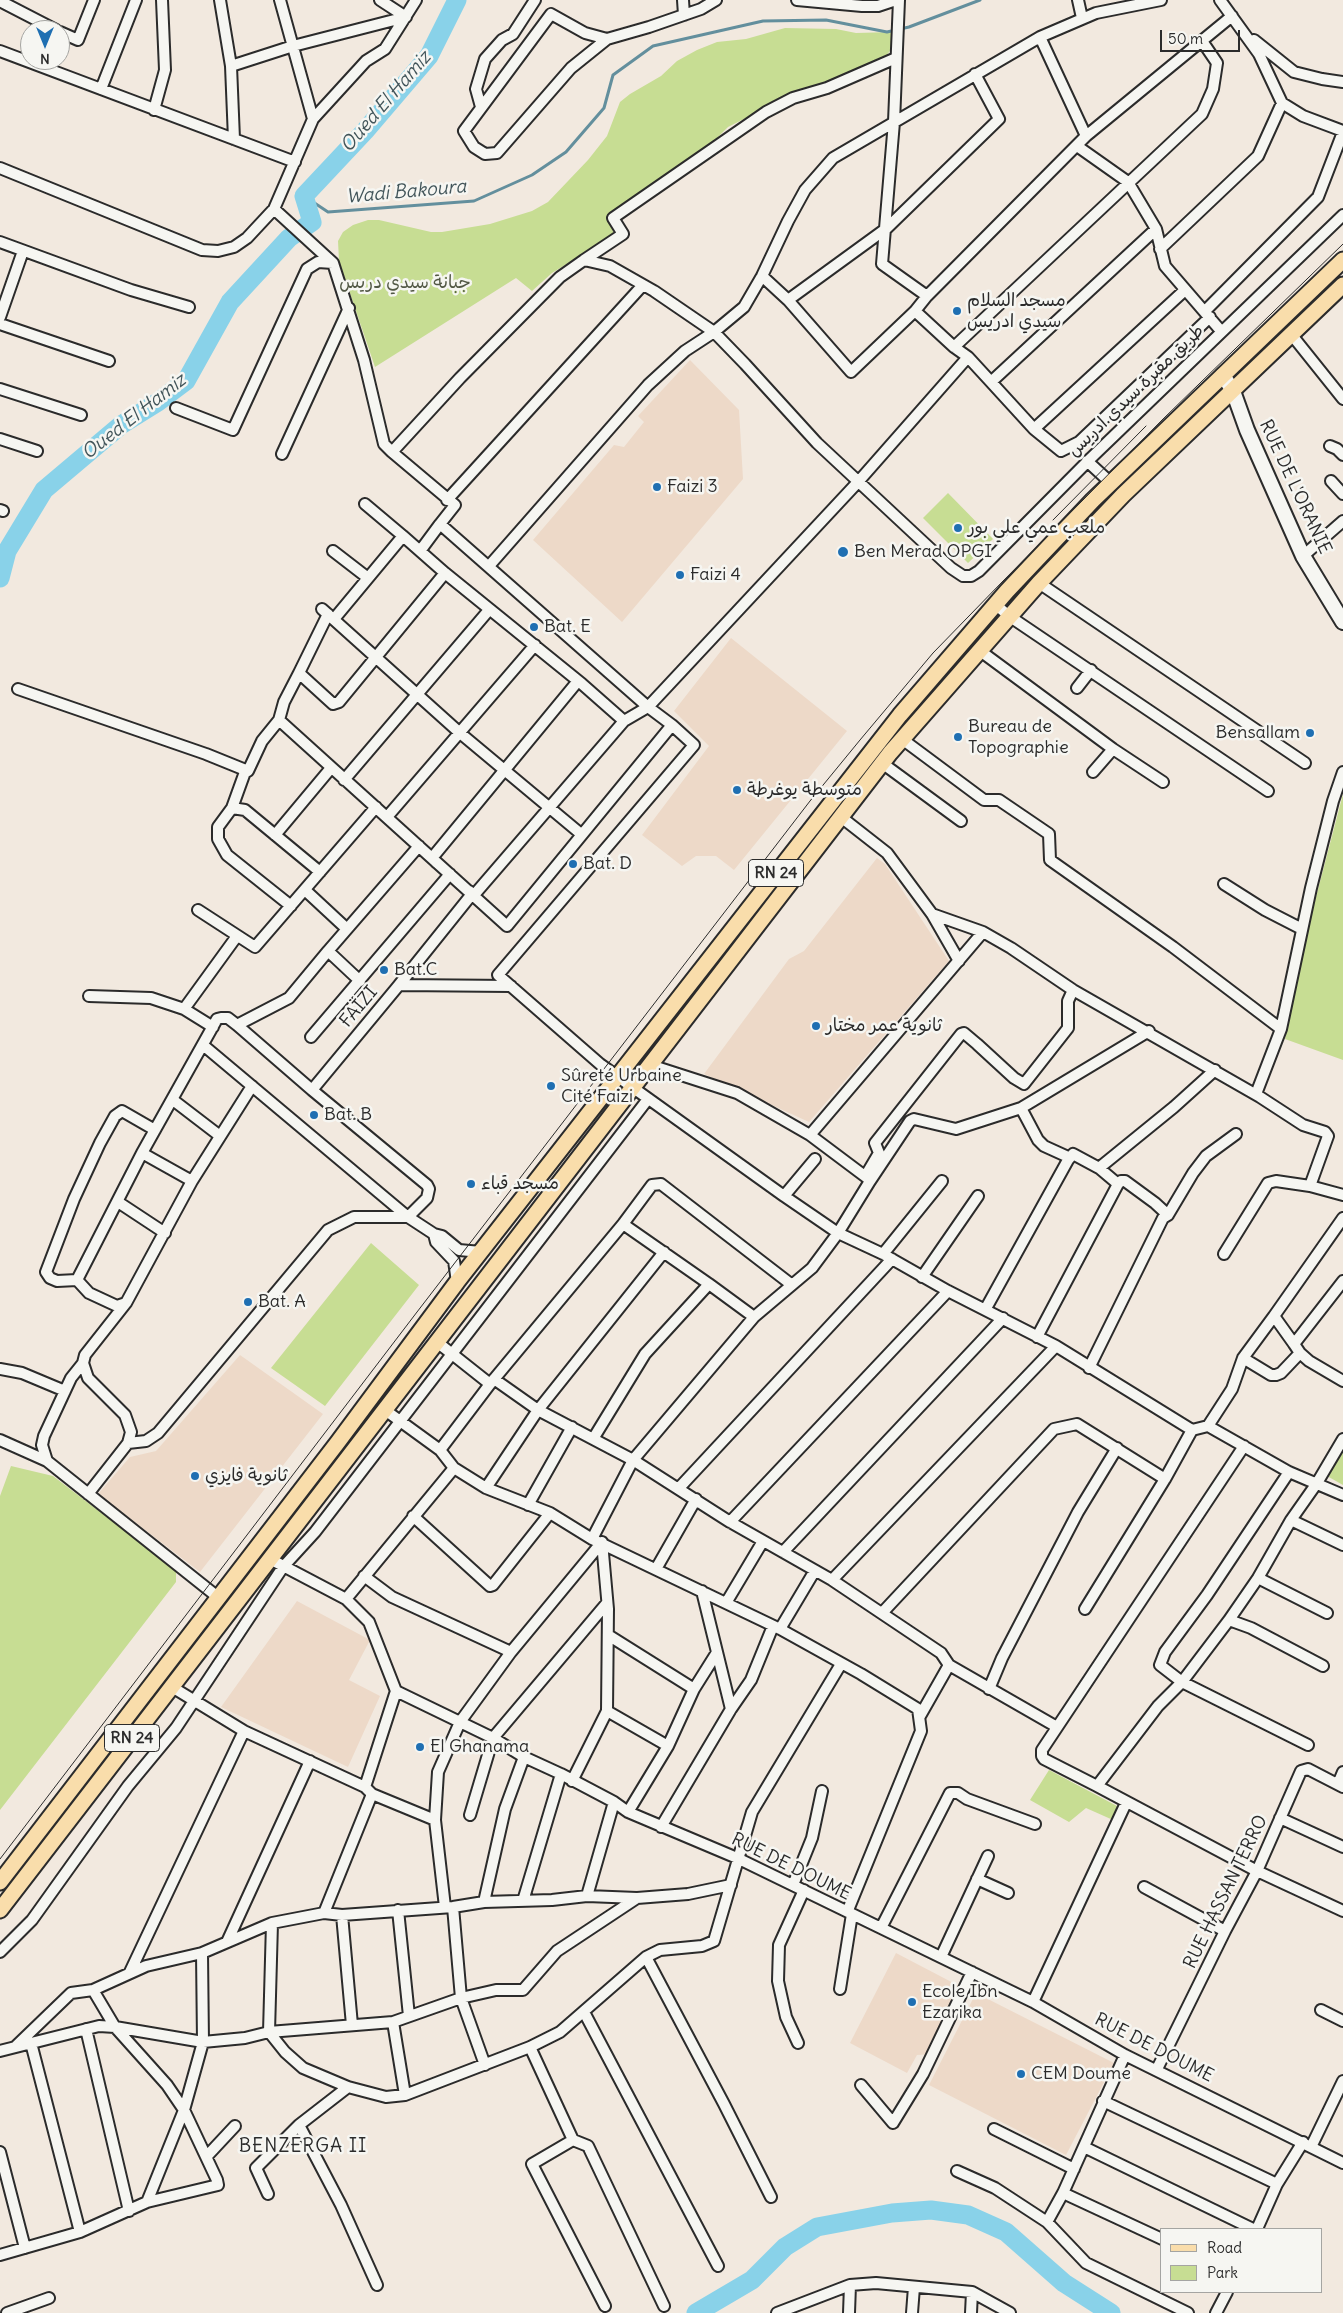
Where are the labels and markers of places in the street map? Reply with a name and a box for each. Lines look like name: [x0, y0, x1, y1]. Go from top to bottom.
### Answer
place label: مسجد السلام سيدي ادريس: [967, 290, 1066, 332]
marker: مسجد السلام سيدي ادريس: [951, 305, 963, 317]
place label: Faizi 3: [667, 476, 718, 498]
marker: Faizi 3: [651, 481, 663, 493]
place label: ملعب عمي علي بور: [968, 517, 1105, 539]
marker: ملعب عمي علي بور: [952, 522, 964, 534]
place label: Ben Merad OPGI: [854, 541, 992, 563]
marker: Ben Merad OPGI: [836, 545, 850, 559]
place label: Faizi 4: [690, 564, 741, 586]
marker: Faizi 4: [674, 569, 686, 581]
place label: Bat. E: [544, 616, 591, 638]
marker: Bat. E: [528, 621, 540, 633]
place label: Bureau de Topographie: [968, 716, 1069, 759]
place label: Bensallam: [1215, 722, 1300, 744]
marker: Bensallam: [1304, 727, 1316, 739]
marker: Bureau de Topographie: [952, 731, 964, 743]
place label: متوسطة يوغرطة: [747, 779, 862, 801]
marker: متوسطة يوغرطة: [731, 784, 743, 796]
place label: Bat. D: [583, 853, 632, 875]
marker: Bat. D: [567, 858, 579, 870]
place label: Bat.C: [394, 959, 437, 981]
marker: Bat.C: [378, 964, 390, 976]
place label: ثانوية عمر مختار: [826, 1015, 942, 1037]
marker: ثانوية عمر مختار: [810, 1020, 822, 1032]
place label: Sûreté Urbaine Cité Faizi: [561, 1065, 682, 1108]
marker: Sûreté Urbaine Cité Faizi: [545, 1080, 557, 1092]
place label: Bat. B: [324, 1104, 372, 1126]
marker: Bat. B: [308, 1109, 320, 1121]
place label: مسجد قباء: [481, 1173, 559, 1195]
marker: مسجد قباء: [465, 1178, 477, 1190]
place label: Bat. A: [258, 1291, 306, 1313]
marker: Bat. A: [242, 1296, 254, 1308]
place label: ثانوية فايزي: [205, 1465, 287, 1487]
marker: ثانوية فايزي: [189, 1470, 201, 1482]
place label: El Ghanama: [430, 1736, 529, 1758]
marker: El Ghanama: [414, 1741, 426, 1753]
place label: Ecole Ibn Ezarika: [922, 1981, 998, 2024]
marker: Ecole Ibn Ezarika: [906, 1996, 918, 2008]
place label: CEM Doume: [1031, 2063, 1131, 2085]
marker: CEM Doume: [1015, 2068, 1027, 2080]

